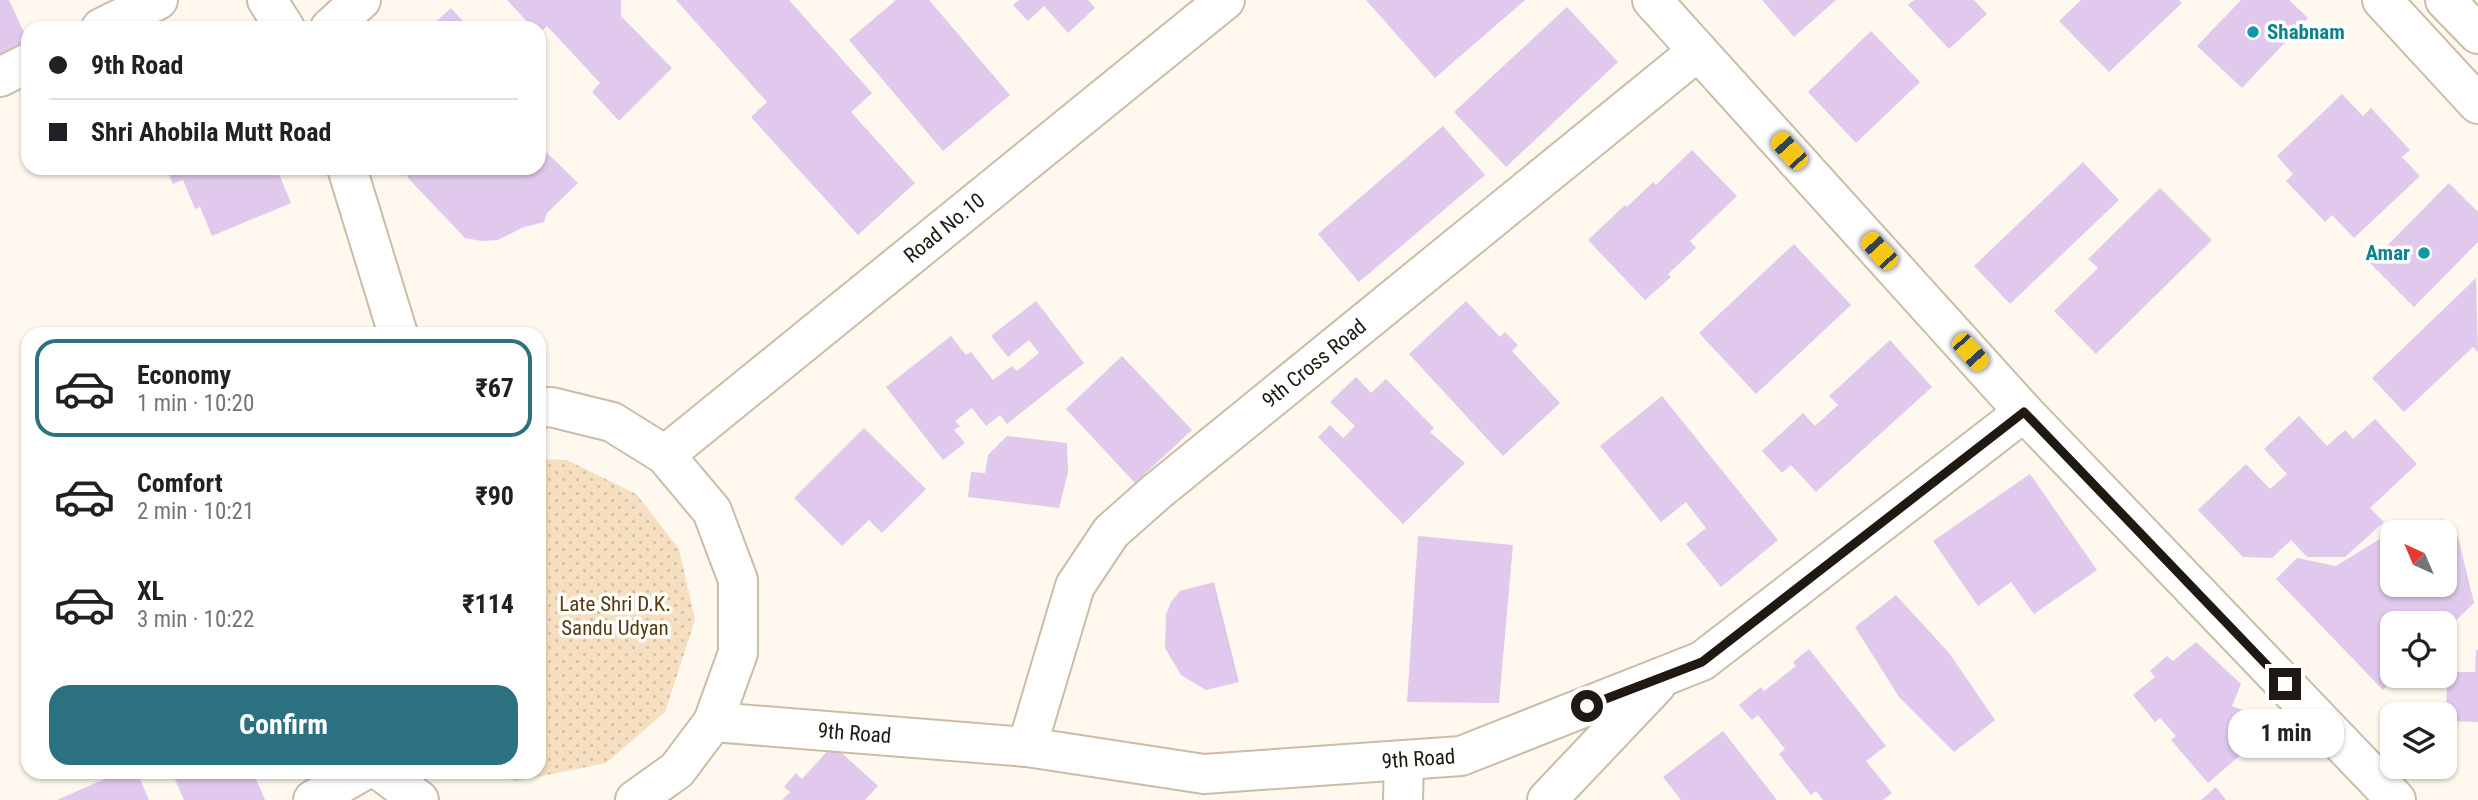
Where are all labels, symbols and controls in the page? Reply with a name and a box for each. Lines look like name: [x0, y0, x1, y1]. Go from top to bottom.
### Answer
place label: Shabnam: [2267, 20, 2345, 44]
marker: Shabnam: [2245, 24, 2261, 40]
text: 9th Road: [91, 50, 183, 80]
text: Shri Ahobila Mutt Road: [91, 117, 331, 147]
car: [1768, 128, 1811, 174]
street label: Road No.10: [899, 188, 990, 268]
car: [1858, 228, 1901, 274]
place label: Amar: [2366, 241, 2410, 265]
marker: Amar: [2416, 245, 2432, 261]
street label: 9th Cross Road: [1258, 314, 1371, 413]
car: [1949, 329, 1992, 375]
icon: car: [53, 357, 116, 420]
text: Economy: [137, 360, 231, 390]
text: ₹67: [475, 373, 514, 403]
text: 1 min · 10:20: [137, 390, 254, 417]
icon: car: [53, 465, 116, 528]
text: Comfort: [137, 468, 223, 498]
text: ₹90: [475, 481, 514, 511]
text: 2 min · 10:21: [137, 498, 254, 525]
north arrow: [2380, 520, 2457, 597]
map controls: [2380, 520, 2457, 779]
icon: car: [53, 573, 116, 636]
text: XL: [137, 576, 164, 606]
text: ₹114: [462, 589, 514, 619]
park label: Late Shri D.K. Sandu Udyan: [559, 592, 671, 640]
text: 3 min · 10:22: [137, 606, 254, 633]
button: locate: [2380, 611, 2457, 688]
route end: [2269, 668, 2301, 700]
button: Confirm: [49, 685, 518, 765]
route start: [1571, 690, 1603, 722]
button: layers: [2380, 702, 2457, 779]
callout: 1 min: [2227, 708, 2343, 758]
street label: 9th Road: [817, 718, 892, 748]
text: 1 min: [2260, 720, 2312, 747]
street label: 9th Road: [1381, 744, 1456, 774]

